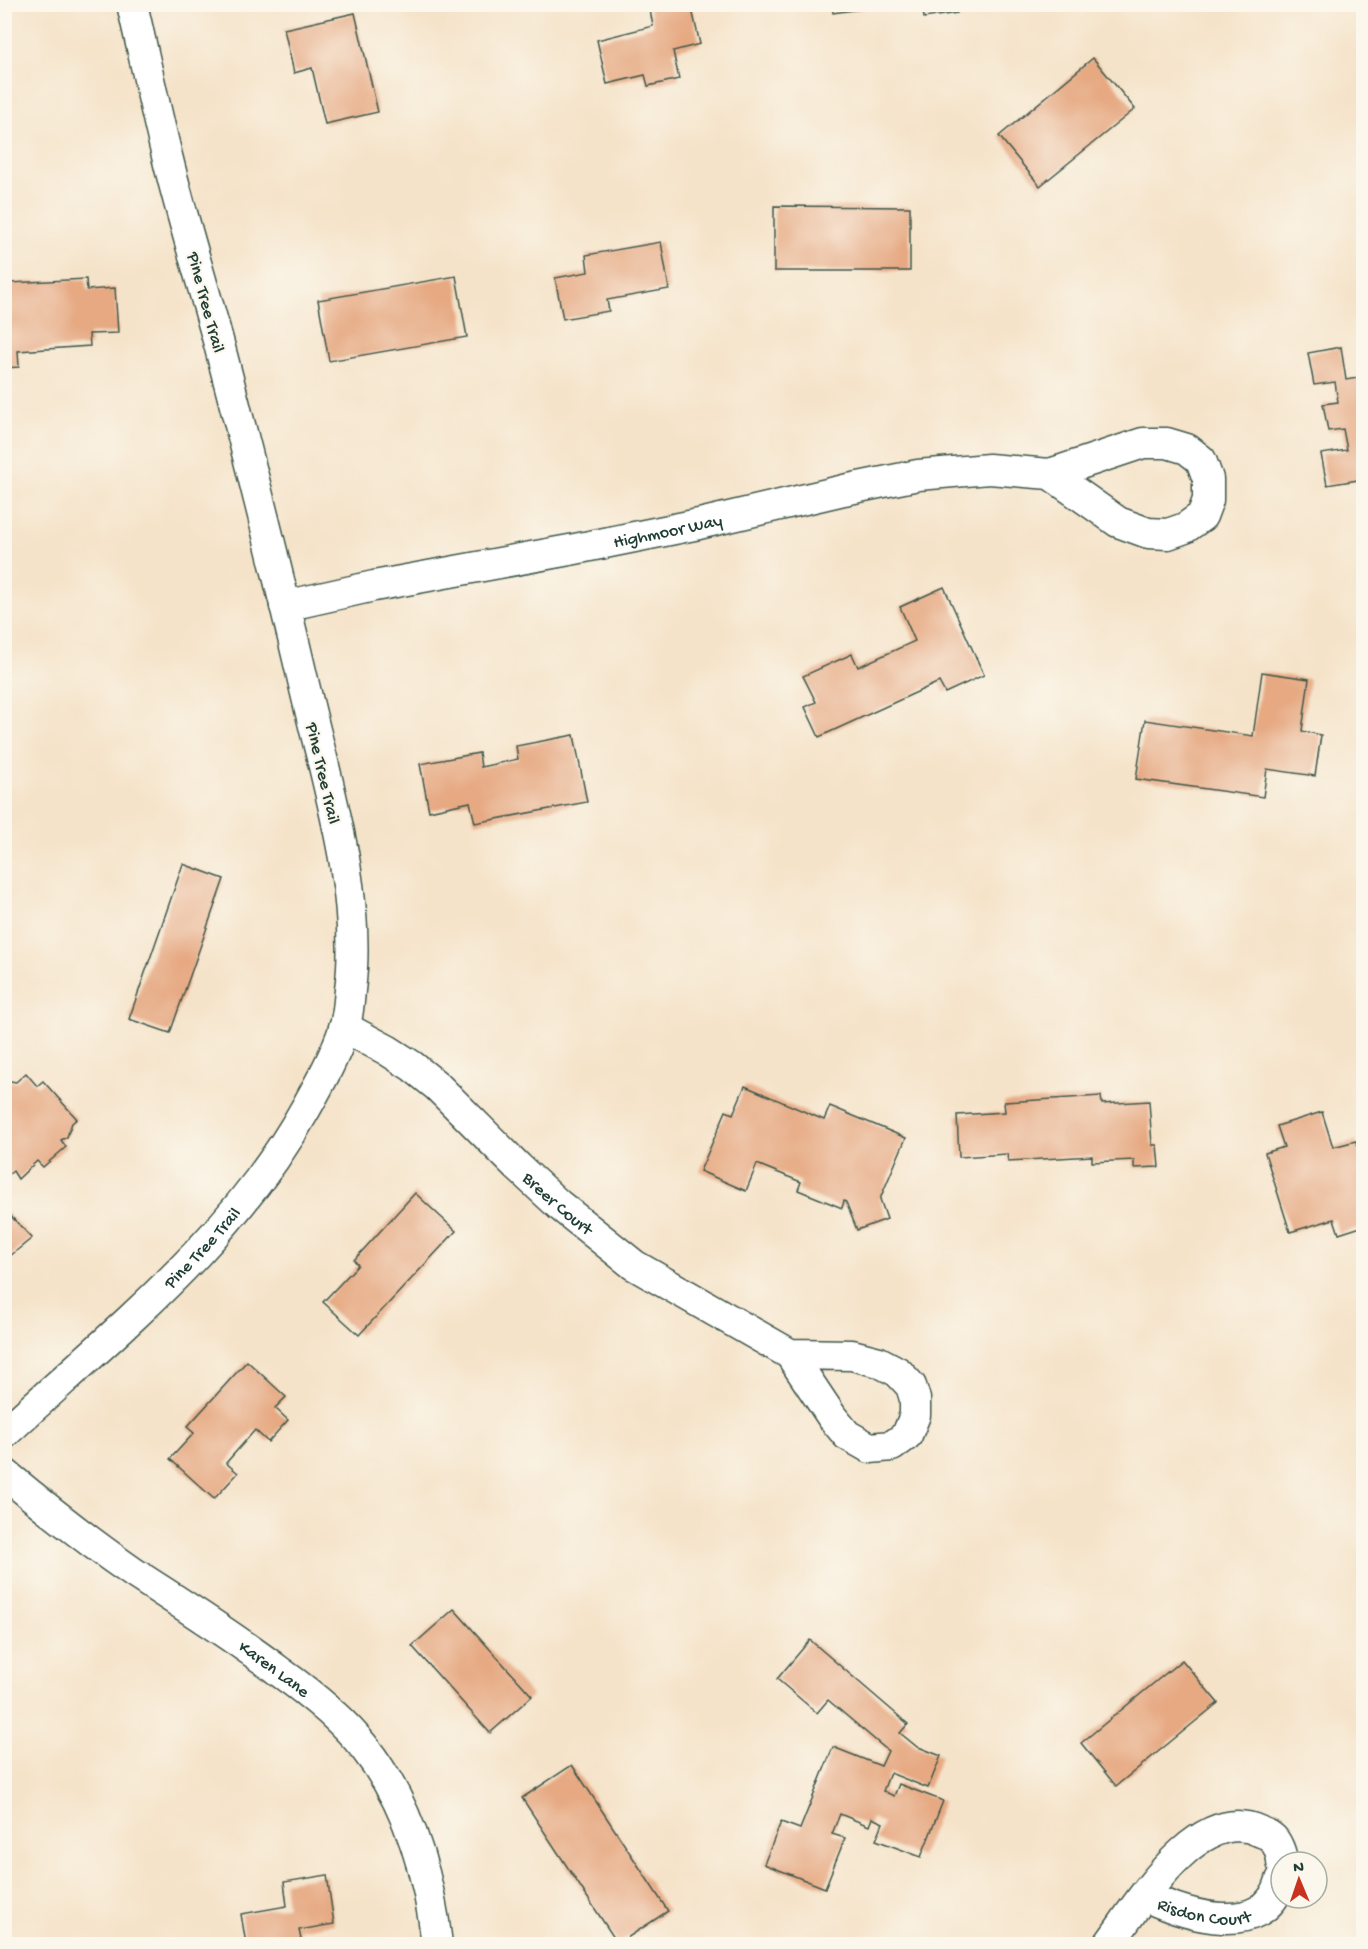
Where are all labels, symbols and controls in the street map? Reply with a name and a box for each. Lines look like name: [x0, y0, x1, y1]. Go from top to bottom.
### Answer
street label: Pine Tree Trail: [181, 249, 228, 355]
street label: Highmoor Way: [612, 511, 725, 554]
street label: Pine Tree Trail: [299, 720, 343, 826]
street label: Breer Court: [516, 1168, 597, 1242]
street label: Pine Tree Trail: [160, 1204, 246, 1295]
street label: Karen Lane: [234, 1637, 313, 1704]
north arrow: [1269, 1850, 1329, 1910]
text: N: [1293, 1859, 1305, 1878]
street label: Risdon Court: [1154, 1895, 1255, 1931]

